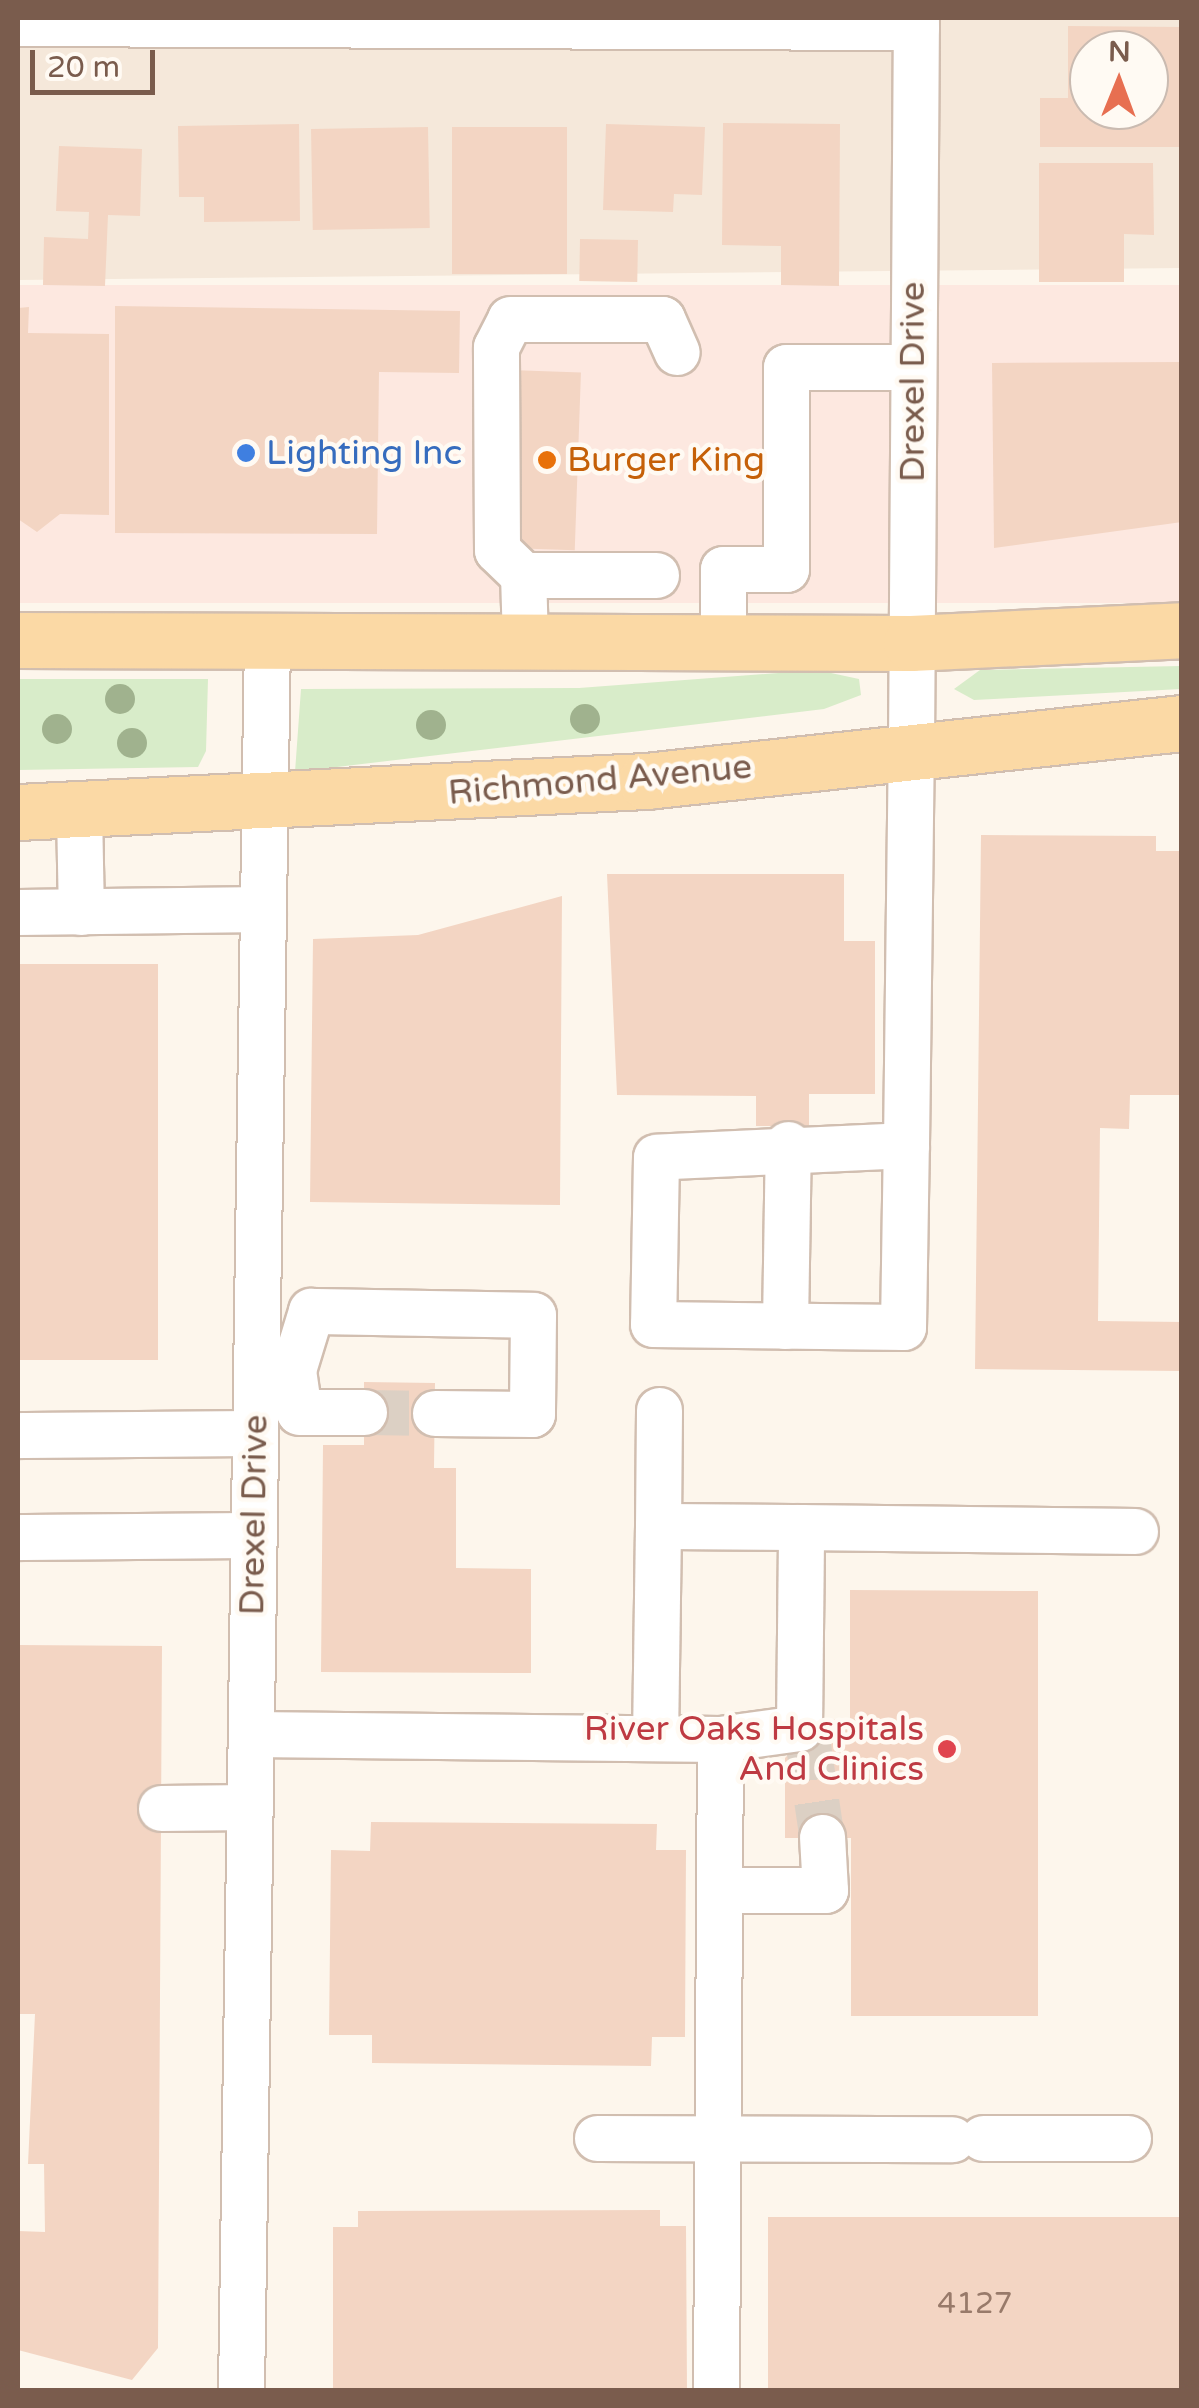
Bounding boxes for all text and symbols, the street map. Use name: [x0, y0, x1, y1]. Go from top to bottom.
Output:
scale bar: [35, 30, 160, 92]
north arrow: [1069, 30, 1169, 130]
text: N: [1108, 35, 1131, 69]
text: 20 m: [47, 49, 120, 86]
street label: Drexel Drive: [892, 282, 934, 482]
place label: Lighting Inc: [266, 432, 462, 474]
place label: Burger King: [567, 439, 765, 481]
marker: Lighting Inc: [235, 442, 257, 464]
marker: Burger King: [536, 449, 558, 471]
street label: Richmond Avenue: [446, 746, 754, 814]
street label: Drexel Drive: [231, 1414, 277, 1616]
place label: River Oaks Hospitals And Clinics: [584, 1708, 924, 1790]
marker: River Oaks Hospitals And Clinics: [934, 1736, 960, 1762]
house number: 4127: [937, 2286, 1013, 2322]

